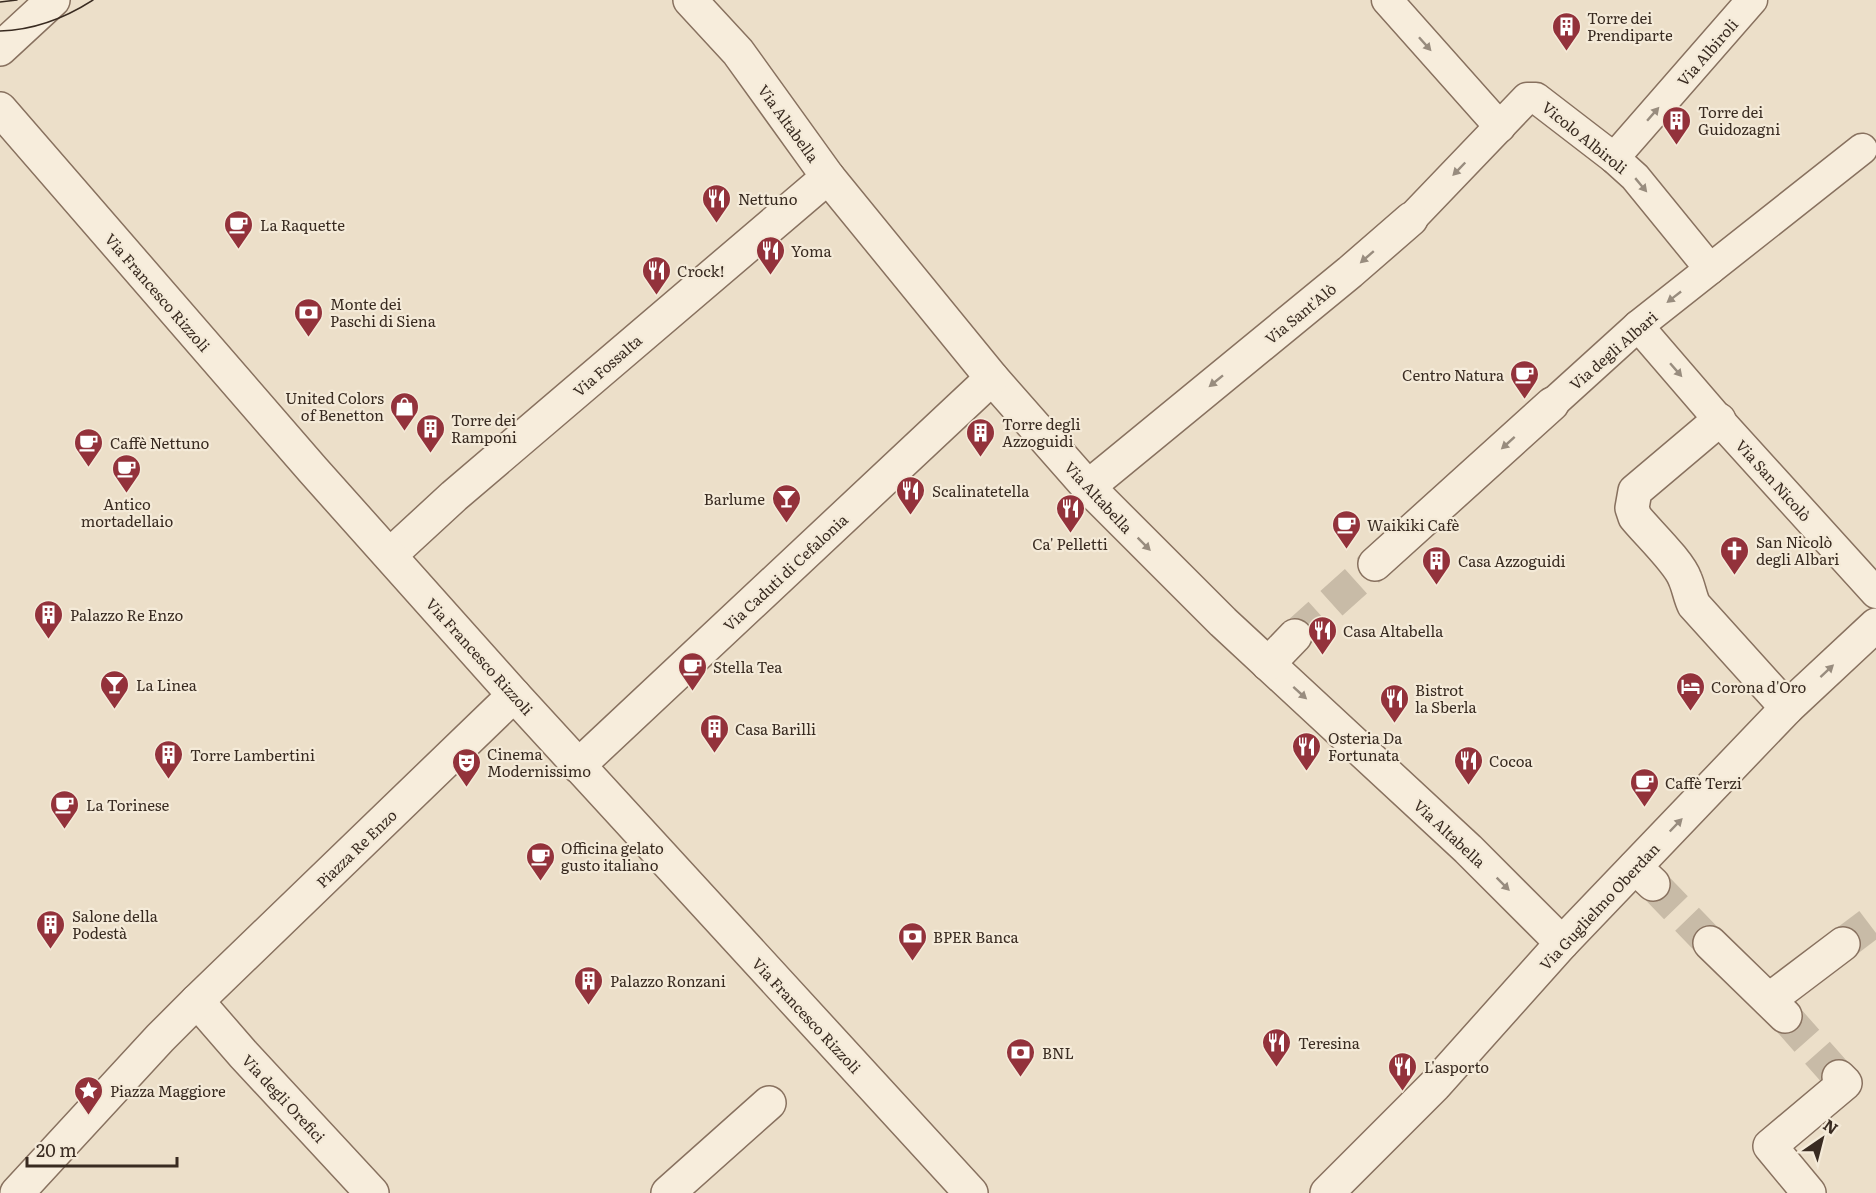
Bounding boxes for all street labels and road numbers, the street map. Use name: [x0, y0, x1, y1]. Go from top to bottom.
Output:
street label: Via Albiroli: [1671, 13, 1743, 91]
street label: Via Altabella: [753, 79, 826, 167]
street label: Vicolo Albiroli: [1537, 95, 1633, 179]
street label: Via Francesco Rizzoli: [100, 228, 216, 356]
street label: Via Sant'Alò: [1259, 277, 1341, 349]
street label: Via degli Albari: [1564, 305, 1662, 395]
street label: Via Fossalta: [568, 328, 647, 401]
street label: Via San Nicolò: [1731, 434, 1817, 526]
street label: Via Altabella: [1059, 456, 1139, 539]
street label: Via Caduti di Cefalonia: [718, 507, 853, 636]
street label: Via Francesco Rizzoli: [421, 592, 539, 720]
street label: Via Altabella: [1409, 793, 1492, 873]
street label: Piazza Re Enzo: [310, 803, 402, 893]
street label: Via Guglielmo Oberdan: [1534, 837, 1664, 975]
street label: Via Francesco Rizzoli: [747, 952, 867, 1078]
street label: Via degli Orefici: [237, 1049, 331, 1147]

